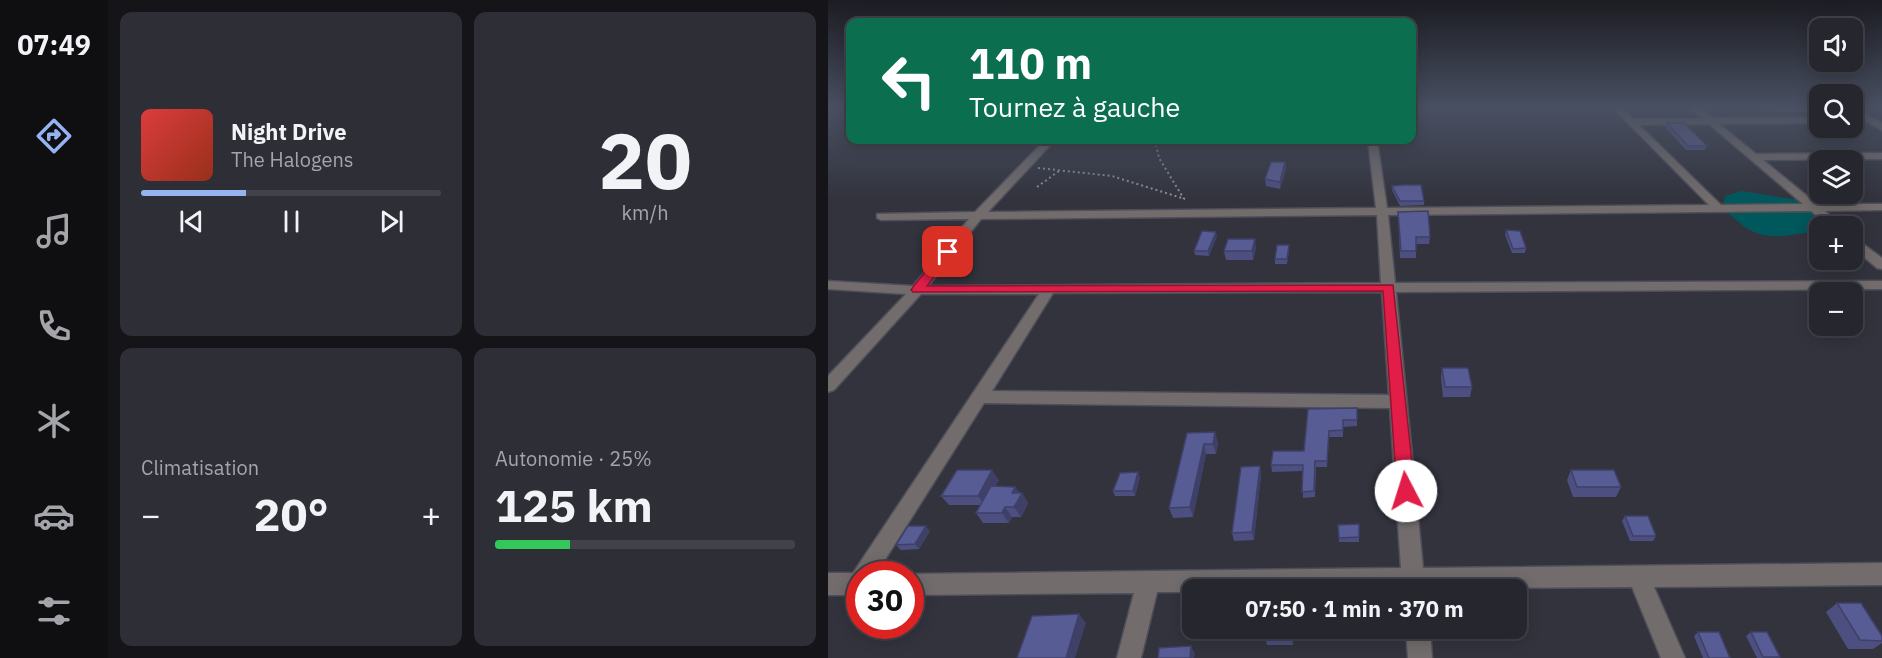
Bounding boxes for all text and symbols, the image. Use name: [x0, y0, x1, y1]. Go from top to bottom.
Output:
map controls: [1809, 18, 1863, 336]
button: sound: [1809, 18, 1863, 72]
text: 07:49: [17, 27, 91, 62]
text: 110 m: [969, 36, 1092, 91]
icon: left: [870, 42, 948, 120]
button: search: [1809, 84, 1863, 138]
text: Tournez à gauche: [969, 89, 1180, 124]
text: 20: [598, 109, 692, 210]
icon: directions: [33, 115, 75, 157]
text: Night Drive: [231, 117, 347, 146]
text: The Halogens: [231, 146, 353, 173]
button: layers: [1809, 150, 1863, 204]
text: km/h: [621, 199, 669, 226]
icon: previous: [175, 205, 208, 238]
icon: pause: [275, 205, 308, 238]
icon: next: [375, 205, 408, 238]
icon: music: [33, 210, 75, 252]
button: +: [1809, 216, 1863, 270]
pin: [922, 226, 973, 277]
icon: arrive: [931, 235, 964, 268]
button: −: [1809, 282, 1863, 336]
icon: phone: [33, 305, 75, 347]
icon: climate: [33, 400, 75, 442]
text: Autonomie · 25%: [495, 445, 652, 472]
text: Climatisation: [141, 454, 259, 481]
position arrow: [1374, 459, 1438, 523]
text: 125 km: [495, 476, 653, 534]
text: 20°: [253, 485, 329, 543]
text: −: [141, 493, 161, 536]
text: +: [421, 493, 441, 536]
icon: car: [33, 495, 75, 537]
speed limit sign: 30: [846, 561, 924, 639]
icon: filters: [33, 590, 75, 632]
text: 07:50 · 1 min · 370 m: [1245, 594, 1464, 623]

